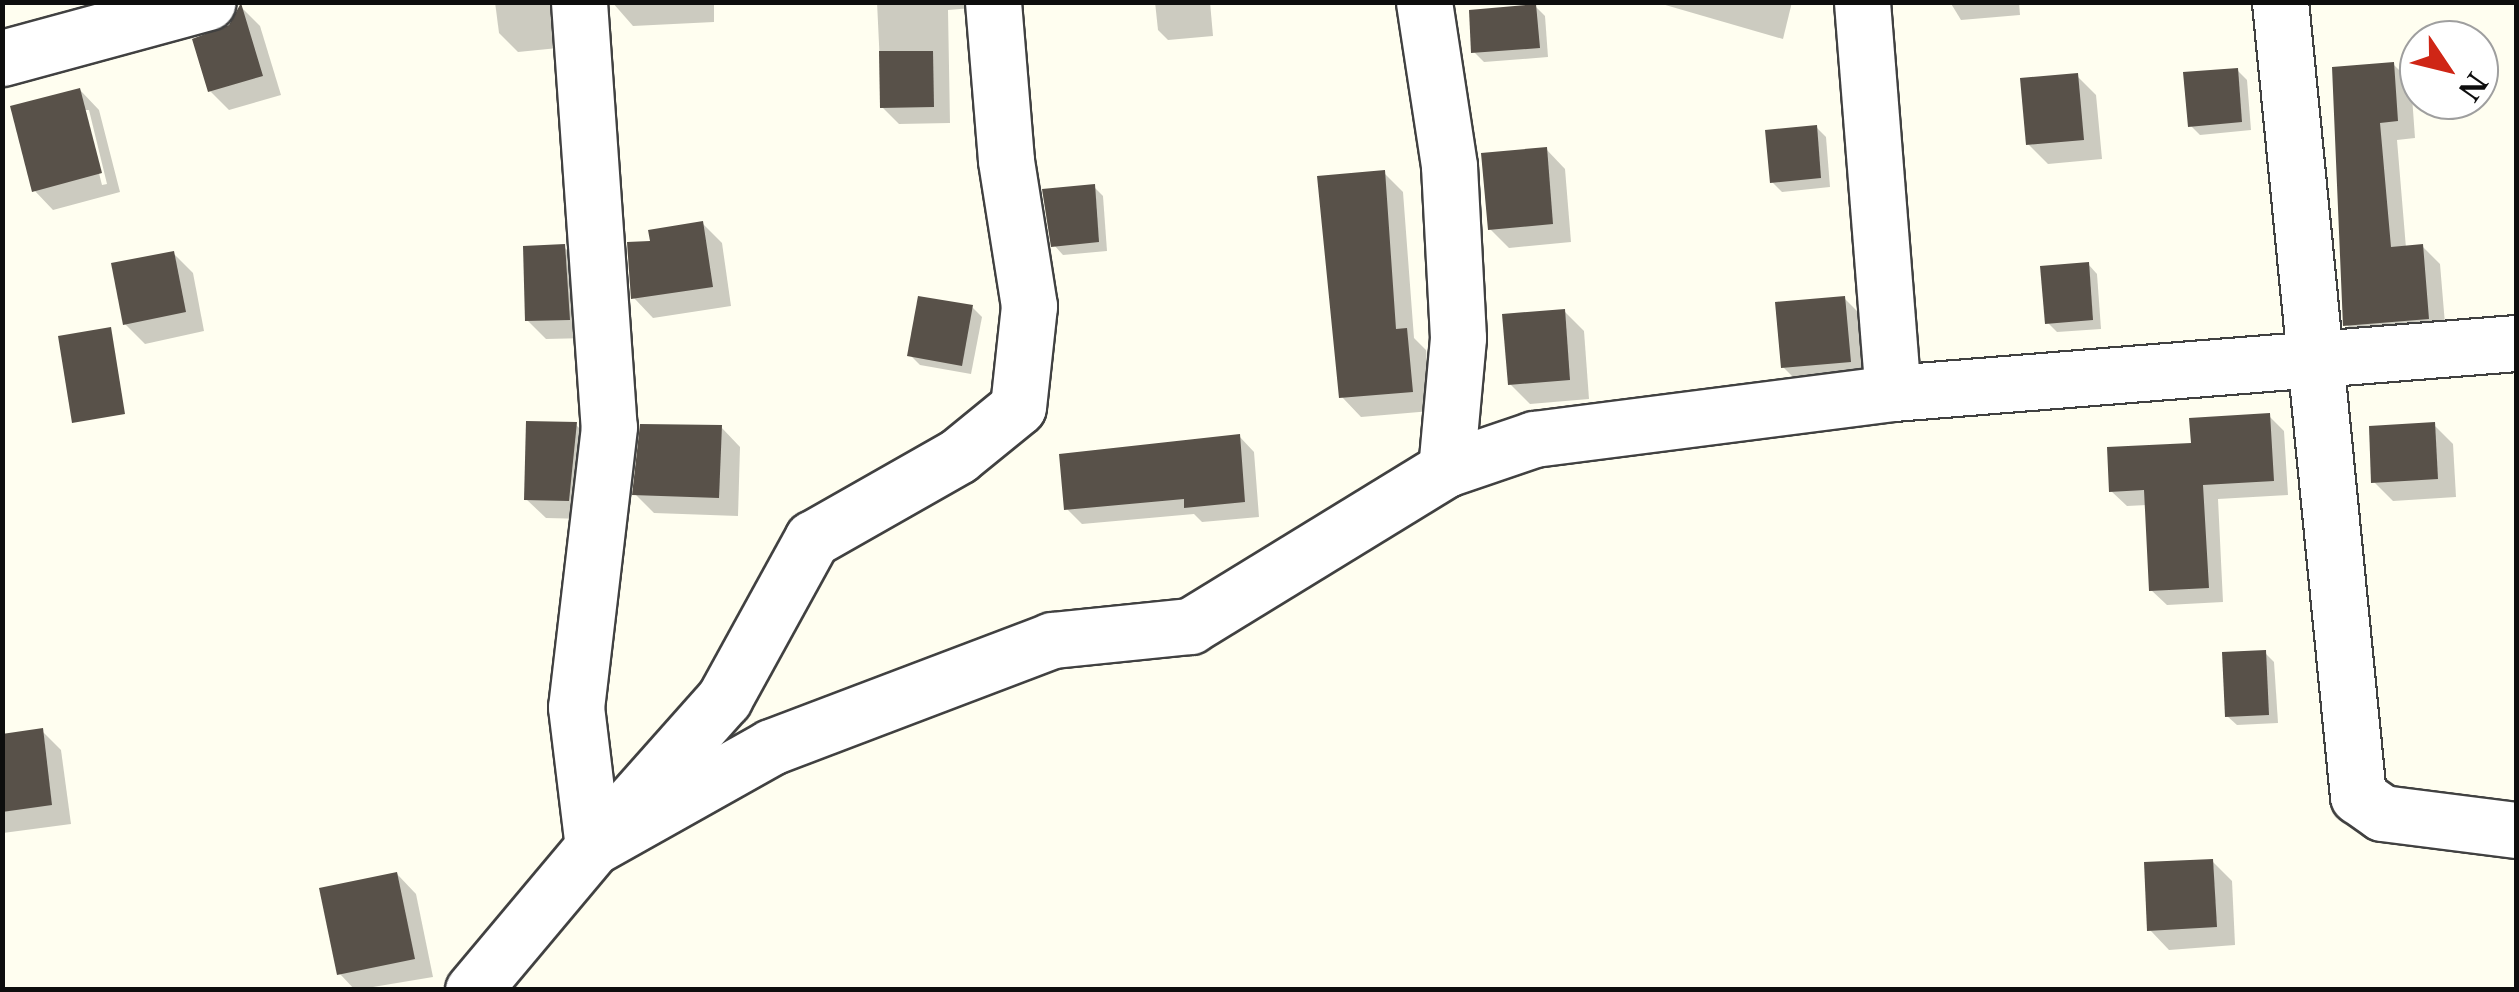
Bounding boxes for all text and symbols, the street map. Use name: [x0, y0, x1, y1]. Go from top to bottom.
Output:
north arrow: [2399, 20, 2499, 120]
text: N: [2450, 66, 2494, 107]

